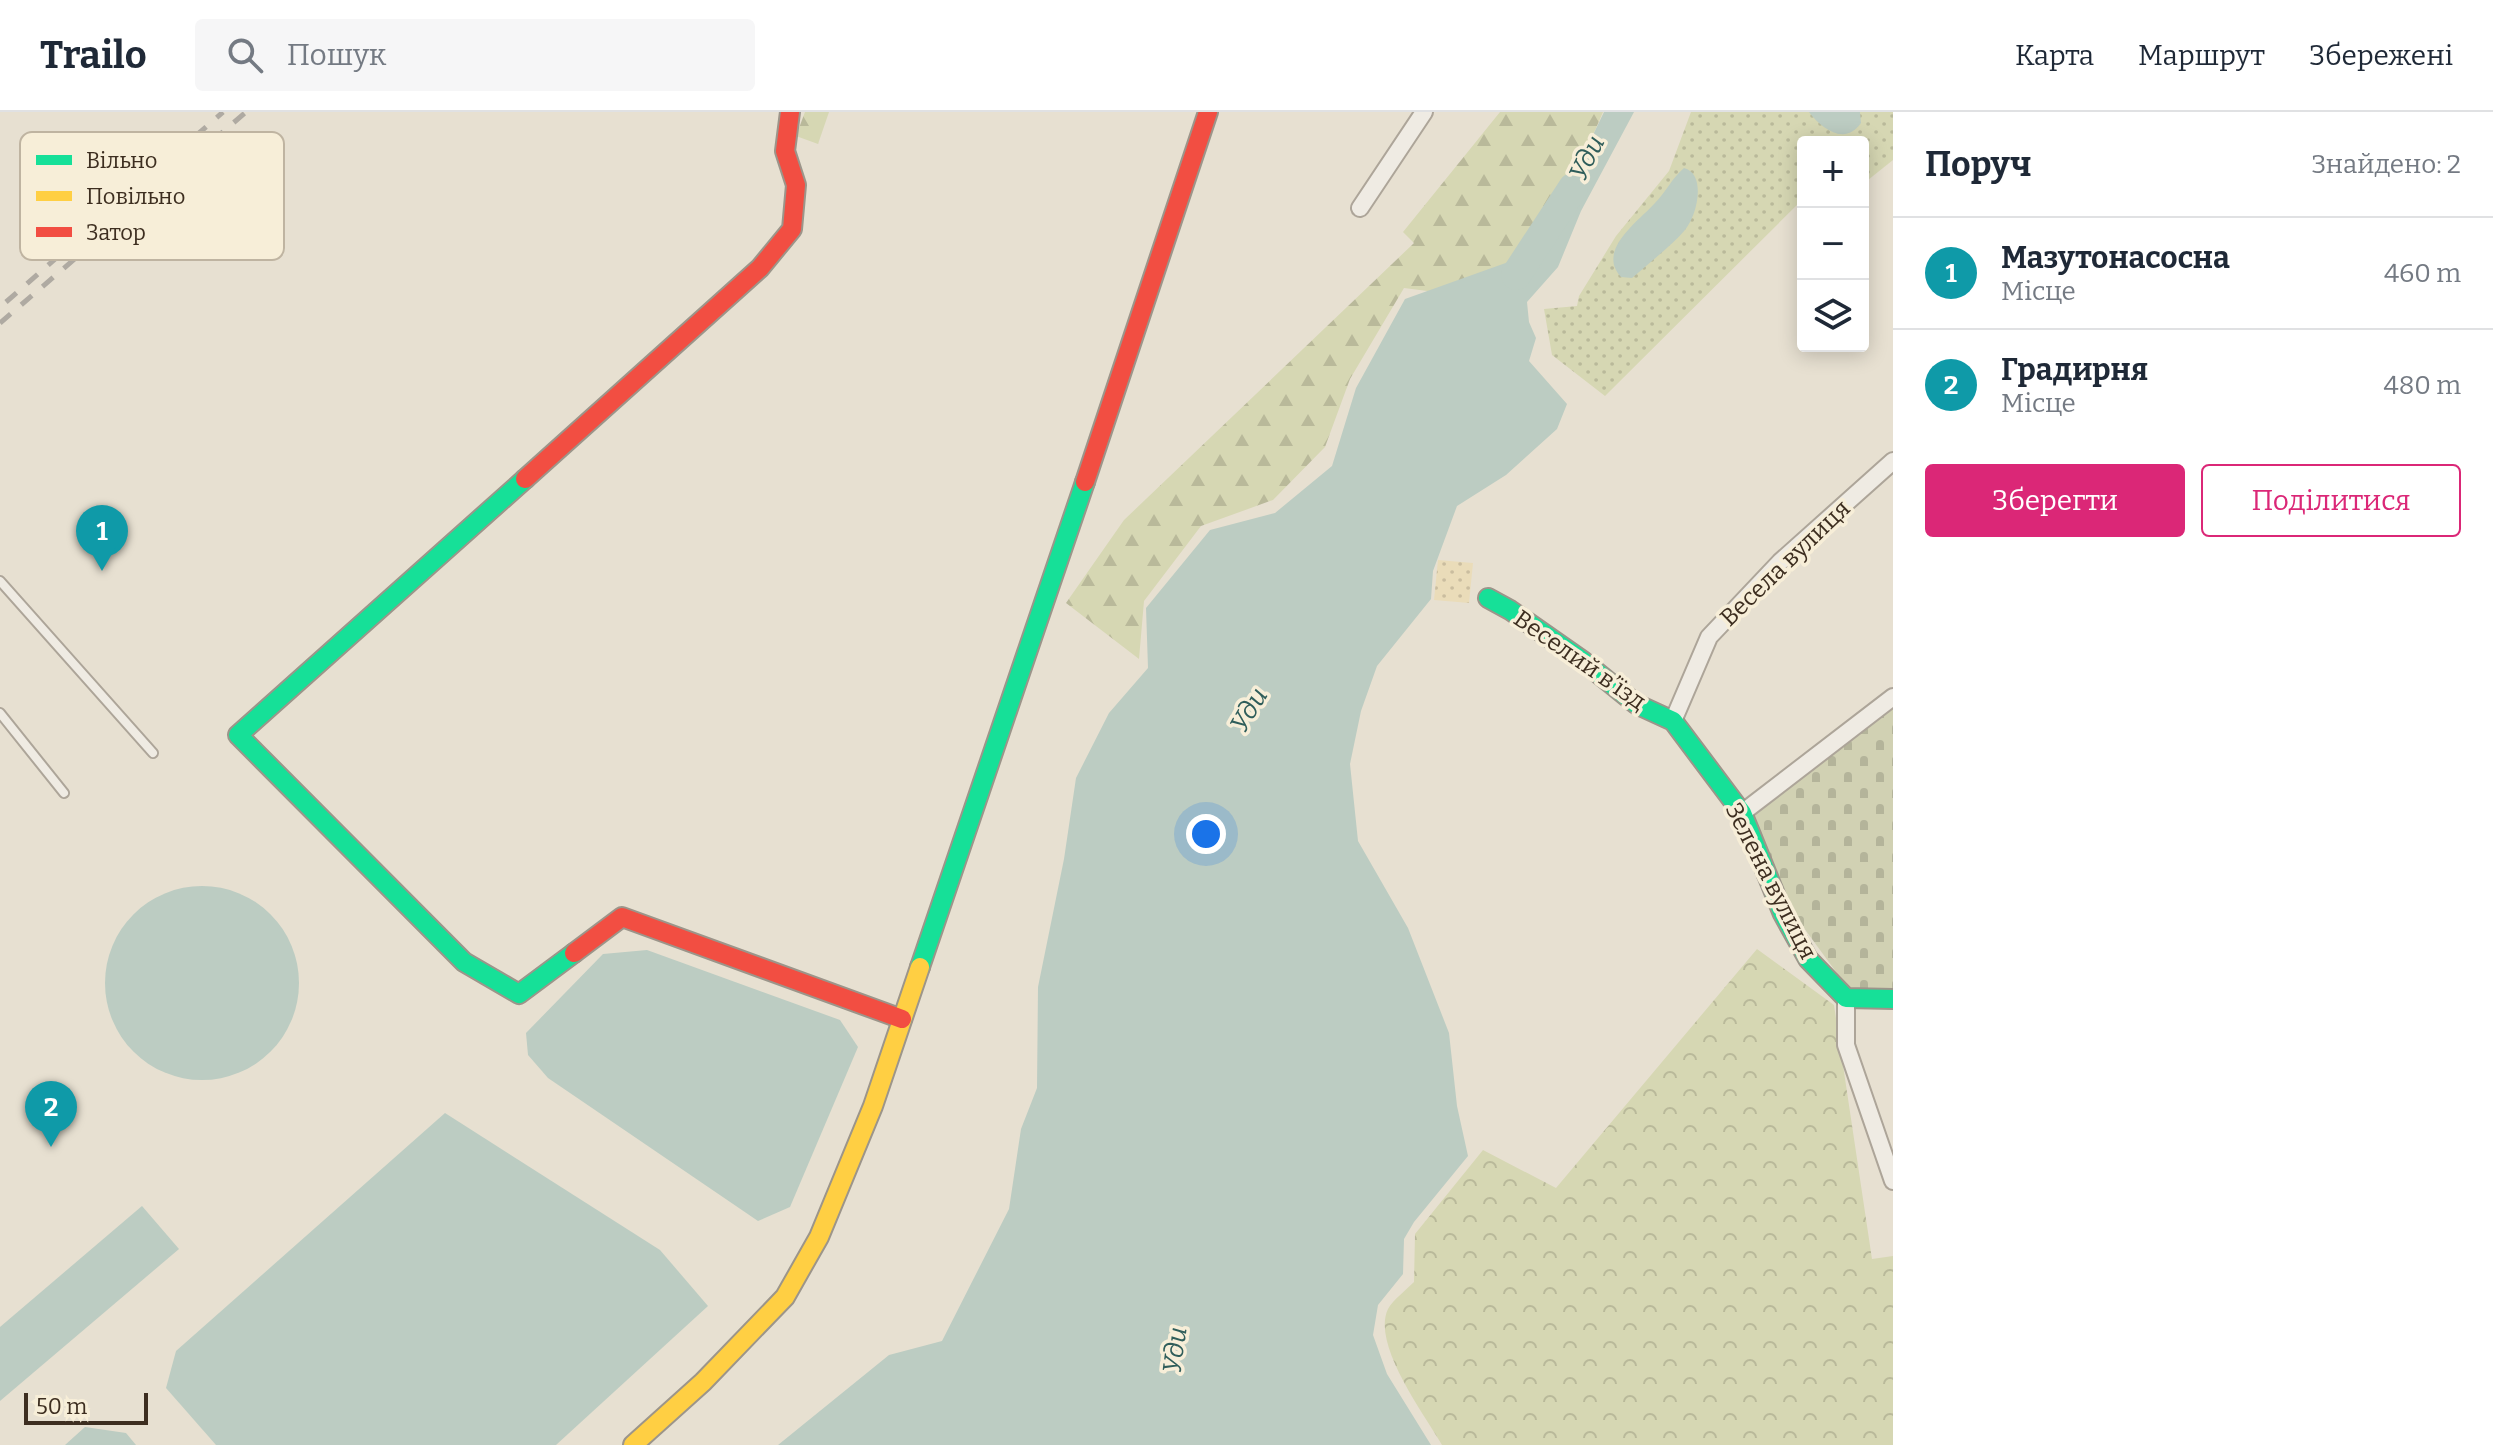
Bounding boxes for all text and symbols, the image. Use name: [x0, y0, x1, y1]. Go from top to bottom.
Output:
search box: [195, 19, 755, 91]
text: Trailo: [40, 32, 147, 78]
icon: search: [223, 33, 267, 77]
text: Пошук: [287, 37, 386, 73]
text: Карта: [2015, 39, 2094, 72]
text: Маршрут: [2138, 39, 2265, 72]
text: Збережені: [2309, 39, 2453, 72]
water label: Уди: [1563, 130, 1611, 186]
legend: [20, 132, 284, 260]
map controls: [1797, 136, 1869, 352]
button: +: [1797, 136, 1869, 208]
text: Поруч: [1925, 144, 2032, 185]
text: Вільно: [86, 147, 157, 174]
text: Знайдено: 2: [2311, 149, 2461, 180]
text: Повільно: [86, 183, 185, 210]
button: −: [1797, 208, 1869, 280]
text: Затор: [86, 219, 146, 246]
text: Мазутонасосна: [2001, 240, 2230, 276]
text: 1: [1945, 258, 1957, 289]
text: 460 m: [2384, 258, 2461, 289]
text: Місце: [2001, 276, 2076, 307]
button: layers: [1797, 280, 1869, 352]
text: Градирня: [2001, 352, 2148, 388]
text: 2: [1944, 370, 1958, 401]
text: 480 m: [2384, 370, 2461, 401]
text: Місце: [2001, 388, 2076, 419]
button: Зберегти: [1925, 464, 2185, 537]
button: Поділитися: [2201, 464, 2461, 537]
street label: Весела вулиця: [1714, 494, 1856, 632]
pin: 1: [76, 505, 128, 571]
street label: Веселий в’їзд: [1509, 604, 1651, 716]
water label: Уди: [1224, 682, 1274, 738]
street label: Зелена вулиця: [1720, 798, 1822, 964]
your location: [1186, 814, 1226, 854]
pin: 2: [25, 1081, 77, 1147]
water label: Уди: [1156, 1325, 1194, 1375]
scale bar: [24, 1389, 148, 1425]
text: 50 m: [36, 1393, 87, 1420]

